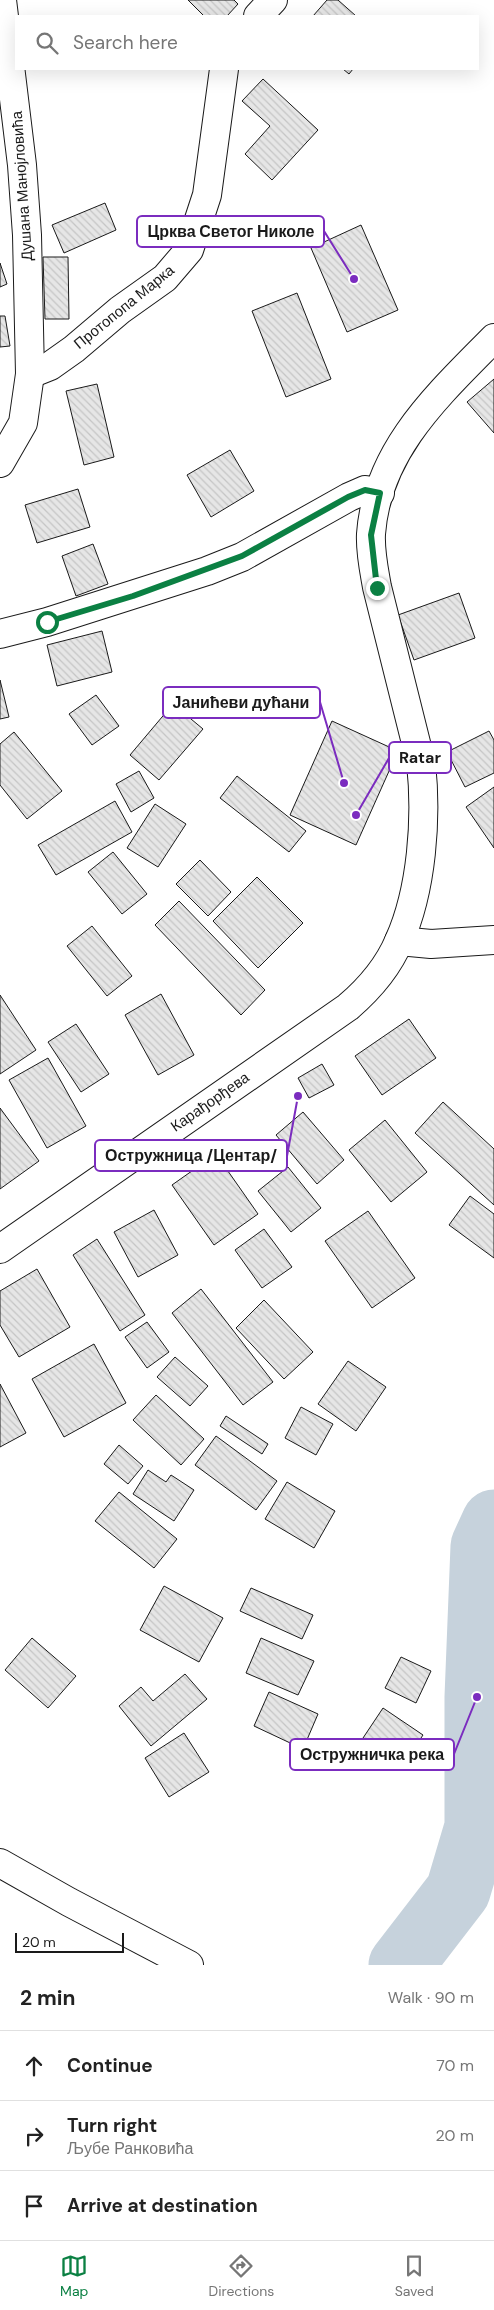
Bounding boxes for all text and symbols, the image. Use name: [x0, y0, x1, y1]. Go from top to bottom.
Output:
search box: [15, 15, 479, 70]
icon: search: [33, 29, 61, 57]
text: Search here: [73, 30, 178, 55]
street label: Душана Манојловића: [7, 110, 37, 262]
callout: Црква Светог Николе: [137, 216, 324, 247]
text: Црква Светог Николе: [148, 221, 315, 242]
street label: Протопопа Марка: [70, 260, 179, 354]
route end: [366, 577, 389, 600]
route start: [36, 611, 59, 634]
callout: Јанићеви дућани: [163, 687, 320, 718]
text: Јанићеви дућани: [173, 692, 309, 713]
callout: Ratar: [389, 742, 451, 773]
text: Ratar: [399, 747, 441, 768]
street label: Карађорђева: [167, 1067, 254, 1136]
callout: Остружница /Центар/: [95, 1140, 287, 1171]
text: Остружница /Центар/: [105, 1145, 277, 1166]
callout: Остружничка река: [290, 1739, 454, 1770]
text: Остружничка река: [300, 1744, 444, 1765]
scale bar: [15, 1930, 124, 1953]
text: 20 m: [22, 1933, 56, 1951]
text: 2 min: [20, 1984, 76, 2012]
text: Walk · 90 m: [388, 1987, 474, 2008]
icon: ahead: [20, 2052, 48, 2080]
text: Continue: [67, 2053, 153, 2078]
text: 70 m: [436, 2055, 474, 2076]
text: Turn right: [67, 2113, 157, 2138]
icon: right: [20, 2122, 48, 2150]
text: 20 m: [435, 2125, 474, 2146]
text: Љубе Ранковића: [67, 2138, 193, 2159]
icon: arrive: [20, 2192, 48, 2220]
text: Arrive at destination: [67, 2193, 258, 2218]
tab: Map: [60, 2252, 88, 2300]
tab: Directions: [209, 2252, 274, 2300]
tab: Saved: [395, 2252, 434, 2300]

